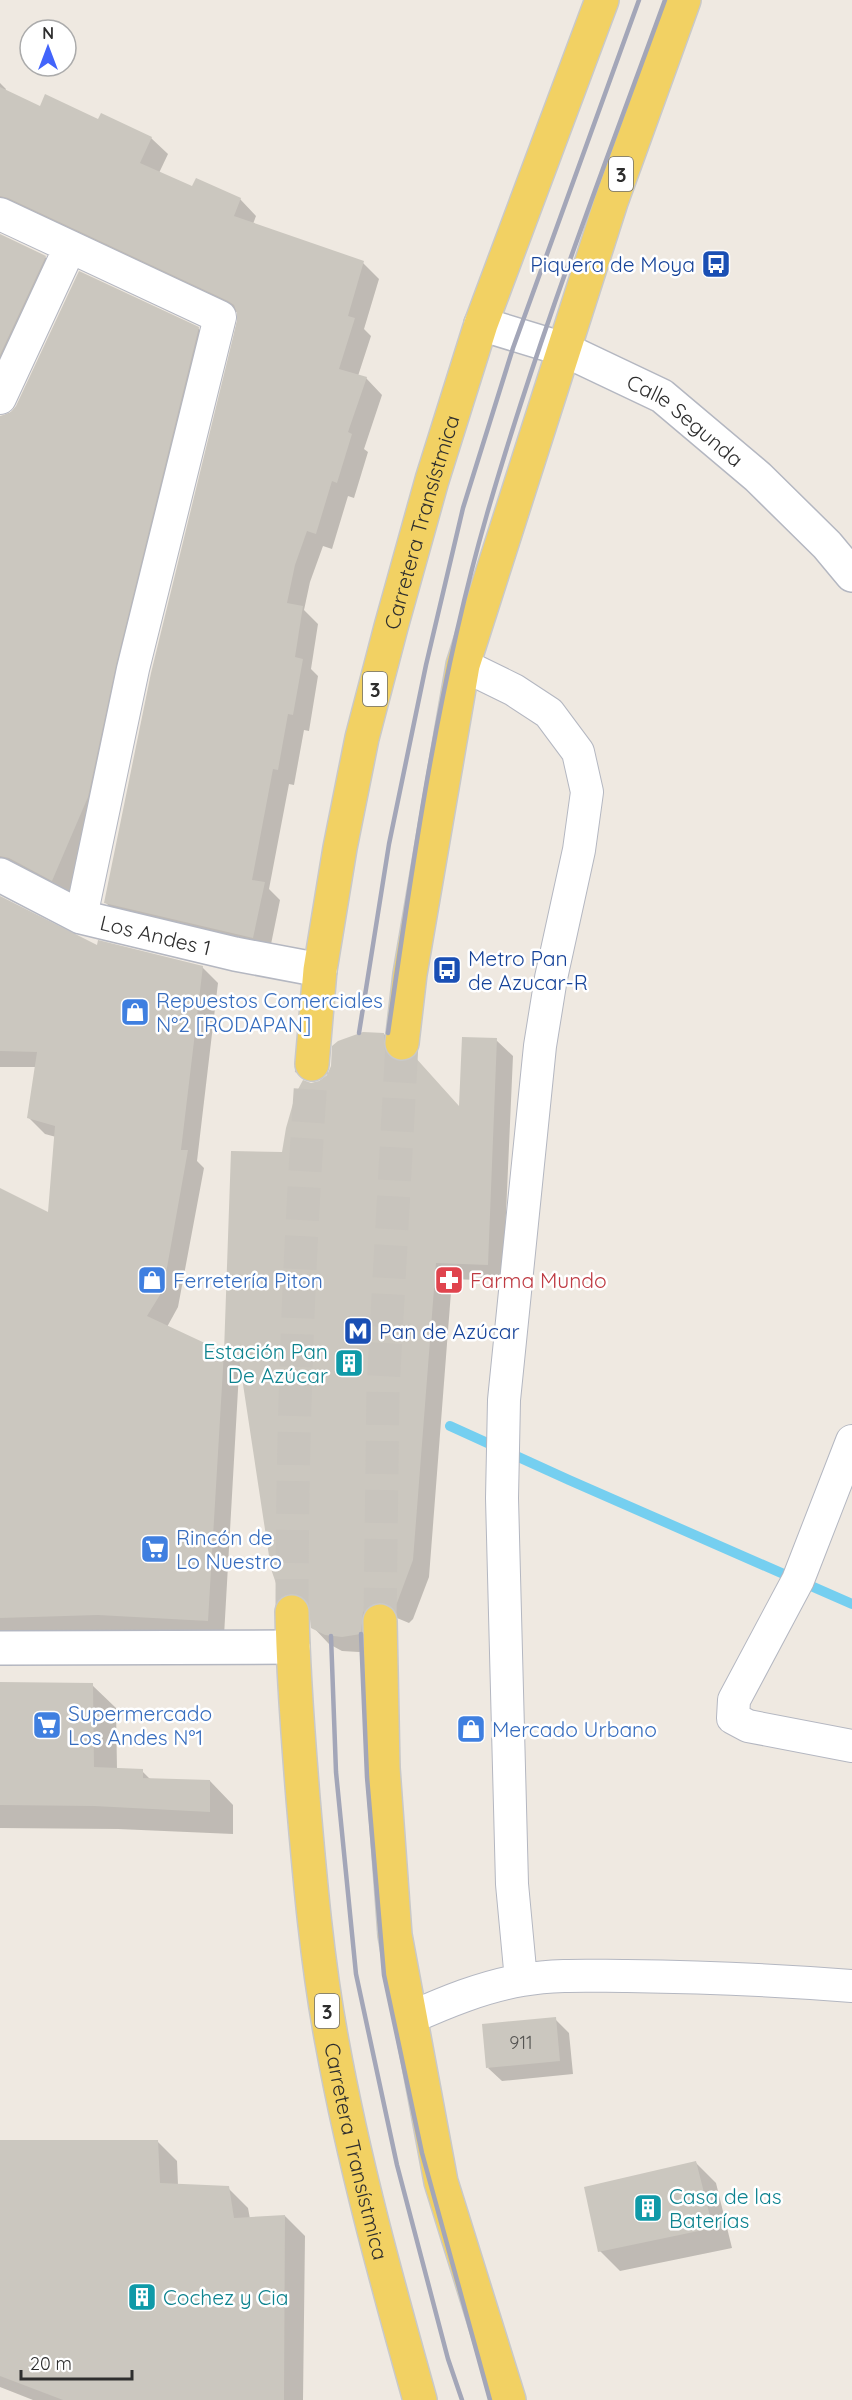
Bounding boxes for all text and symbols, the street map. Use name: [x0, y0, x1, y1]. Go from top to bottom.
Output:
north arrow: [18, 18, 78, 78]
text: N: [42, 23, 54, 43]
road number: 3: [609, 157, 633, 191]
bus stop icon: Piquera de Moya: [700, 248, 732, 280]
place label: Piquera de Moya: [530, 251, 695, 277]
street label: Calle Segunda: [623, 368, 749, 472]
street label: Carretera Transístmica: [378, 412, 465, 632]
road number: 3: [363, 672, 387, 706]
street label: Los Andes 1: [98, 909, 214, 961]
place label: Metro Pan de Azucar-R: [468, 945, 588, 995]
bus stop icon: Metro Pan de Azucar-R: [431, 954, 463, 986]
place label: Repuestos Comerciales N°2 [RODAPAN]: [156, 987, 383, 1037]
shop icon: Repuestos Comerciales N°2 [RODAPAN]: [119, 996, 151, 1028]
shop icon: Ferretería Piton: [136, 1264, 168, 1296]
pharmacy icon: Farma Mundo: [433, 1264, 465, 1296]
place label: Ferretería Piton: [173, 1267, 323, 1293]
place label: Farma Mundo: [470, 1267, 607, 1293]
metro station icon: Pan de Azúcar: [342, 1315, 374, 1347]
place label: Pan de Azúcar: [379, 1318, 520, 1344]
place label: Estación Pan De Azúcar: [203, 1338, 328, 1388]
building icon: Estación Pan De Azúcar: [333, 1347, 365, 1379]
place label: Rincón de Lo Nuestro: [176, 1524, 282, 1574]
supermarket icon: Rincón de Lo Nuestro: [139, 1533, 171, 1565]
place label: Supermercado Los Andes N°1: [68, 1700, 212, 1750]
supermarket icon: Supermercado Los Andes N°1: [31, 1709, 63, 1741]
shop icon: Mercado Urbano: [455, 1713, 487, 1745]
place label: Mercado Urbano: [492, 1716, 657, 1742]
road number: 3: [315, 1994, 339, 2028]
house number: 911: [509, 2031, 533, 2054]
street label: Carretera Transístmica: [319, 2040, 394, 2263]
place label: Casa de las Baterías: [669, 2183, 782, 2233]
building icon: Casa de las Baterías: [632, 2192, 664, 2224]
building icon: Cochez y Cia: [126, 2281, 158, 2313]
place label: Cochez y Cia: [163, 2284, 288, 2310]
scale bar: [21, 2343, 132, 2381]
text: 20 m: [30, 2352, 72, 2375]

